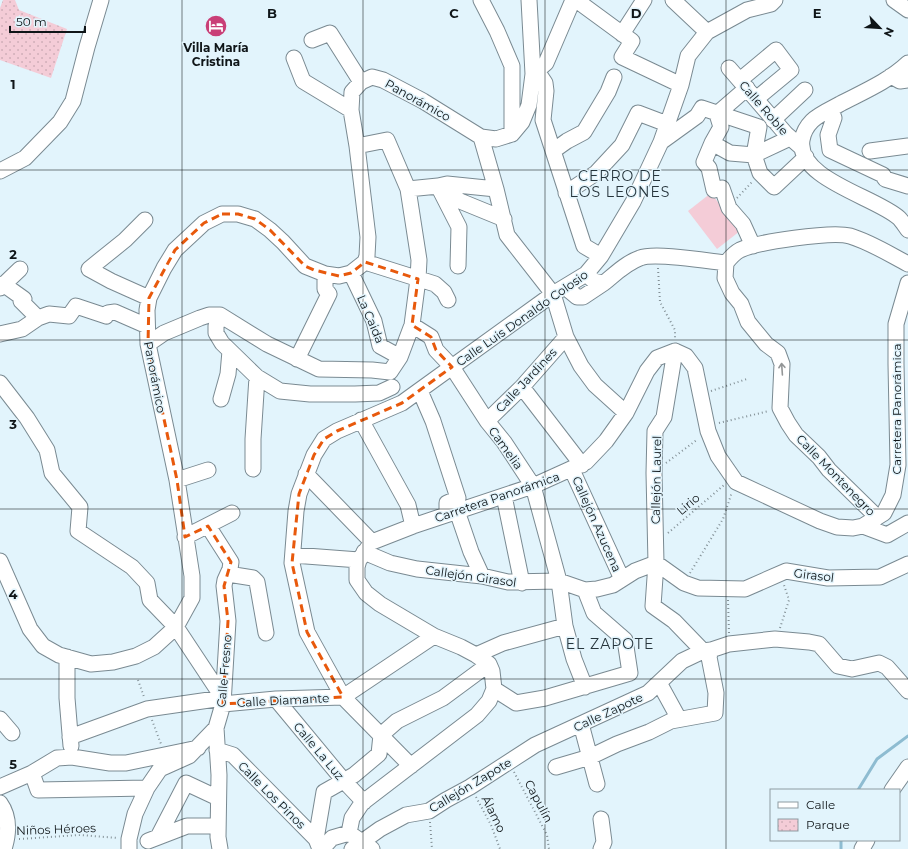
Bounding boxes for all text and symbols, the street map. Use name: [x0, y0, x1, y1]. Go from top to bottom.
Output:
text: B: [267, 5, 277, 21]
text: C: [449, 5, 459, 21]
text: D: [631, 5, 642, 21]
text: E: [813, 5, 822, 21]
scale bar: [10, 8, 85, 34]
north arrow: [860, 8, 900, 48]
hotel icon: Villa María Cristina: [203, 13, 229, 39]
text: 50 m: [16, 14, 47, 29]
text: N: [881, 25, 897, 39]
place label: Villa María Cristina: [182, 40, 249, 69]
text: 1: [10, 76, 16, 92]
street label: Panorámico: [383, 76, 453, 124]
street label: Calle Roble: [736, 78, 792, 138]
district label: CERRO DE LOS LEONES: [570, 167, 670, 201]
text: 2: [9, 246, 17, 262]
street label: Calle Luis Donaldo Colosio: [453, 267, 591, 369]
street label: La Caida: [354, 292, 388, 346]
street label: Panorámico: [141, 340, 169, 414]
street label: Carretera Panorámica: [889, 344, 904, 474]
street label: Calle Jardines: [492, 345, 560, 415]
one-way arrow: [778, 363, 785, 376]
text: 3: [8, 416, 17, 432]
street label: Camelia: [486, 424, 526, 472]
street label: Calle Montenegro: [793, 431, 879, 519]
street label: Callejón Laurel: [648, 436, 664, 524]
street label: Carretera Panorámica: [433, 469, 561, 525]
street label: Callejón Azucena: [569, 474, 625, 574]
street label: Lirio: [673, 490, 703, 518]
street label: Callejón Girasol: [425, 562, 517, 590]
street label: Girasol: [793, 565, 835, 585]
text: 4: [9, 586, 18, 602]
street label: Calle Fresno: [213, 634, 235, 708]
district label: EL ZAPOTE: [566, 635, 654, 653]
street label: Calle Zapote: [571, 689, 645, 735]
street label: Calle Diamante: [236, 690, 330, 710]
street label: Calle La Luz: [290, 719, 348, 783]
street label: Callejón Zapote: [426, 754, 514, 816]
text: 5: [9, 756, 17, 772]
street label: Calle Los Pinos: [235, 758, 309, 832]
street label: Capulín: [522, 777, 556, 825]
legend: [770, 789, 900, 841]
street label: Álamo: [479, 793, 509, 835]
text: Calle: [806, 797, 835, 812]
text: Parque: [806, 817, 850, 832]
street label: Niños Héroes: [16, 820, 96, 838]

